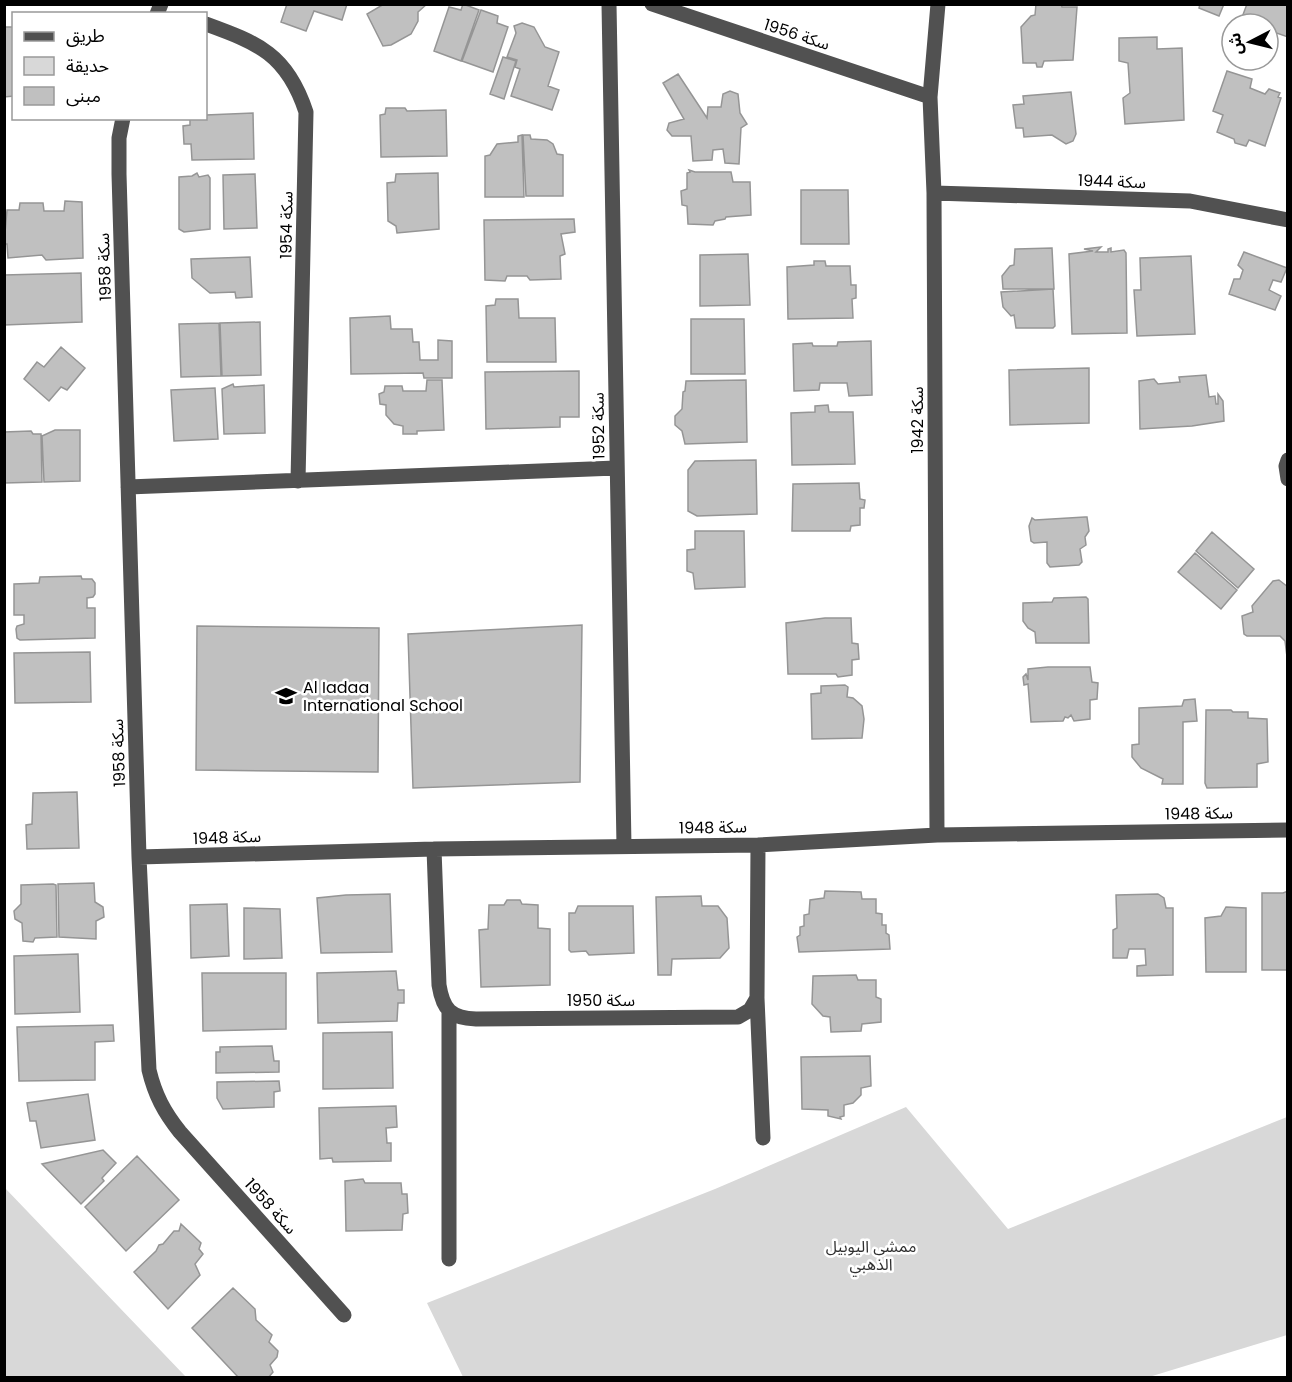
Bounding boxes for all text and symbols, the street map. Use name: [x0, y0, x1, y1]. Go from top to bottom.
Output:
legend: [12, 12, 207, 120]
north arrow: [1220, 12, 1280, 72]
street label: سكة 1956: [761, 13, 833, 56]
text: طريق: [66, 23, 105, 48]
text: ش: [1223, 31, 1248, 56]
text: حديقة: [66, 53, 109, 78]
text: مبنى: [66, 83, 101, 108]
street label: سكة 1944: [1078, 169, 1146, 194]
street label: سكة 1954: [274, 191, 299, 259]
street label: سكة 1958: [92, 233, 117, 301]
street label: سكة 1942: [906, 386, 929, 454]
street label: سكة 1952: [586, 392, 611, 460]
place label: Al Iadaa International School: [303, 676, 463, 717]
school or university icon: Al Iadaa International School: [274, 684, 298, 708]
street label: سكة 1958: [106, 719, 131, 787]
street label: سكة 1948: [1165, 801, 1233, 826]
street label: سكة 1948: [679, 815, 747, 840]
street label: سكة 1948: [193, 825, 261, 850]
street label: سكة 1950: [567, 989, 635, 1012]
street label: سكة 1958: [239, 1173, 302, 1239]
park label: ممشى اليوبيل الذهبي: [826, 1235, 916, 1277]

